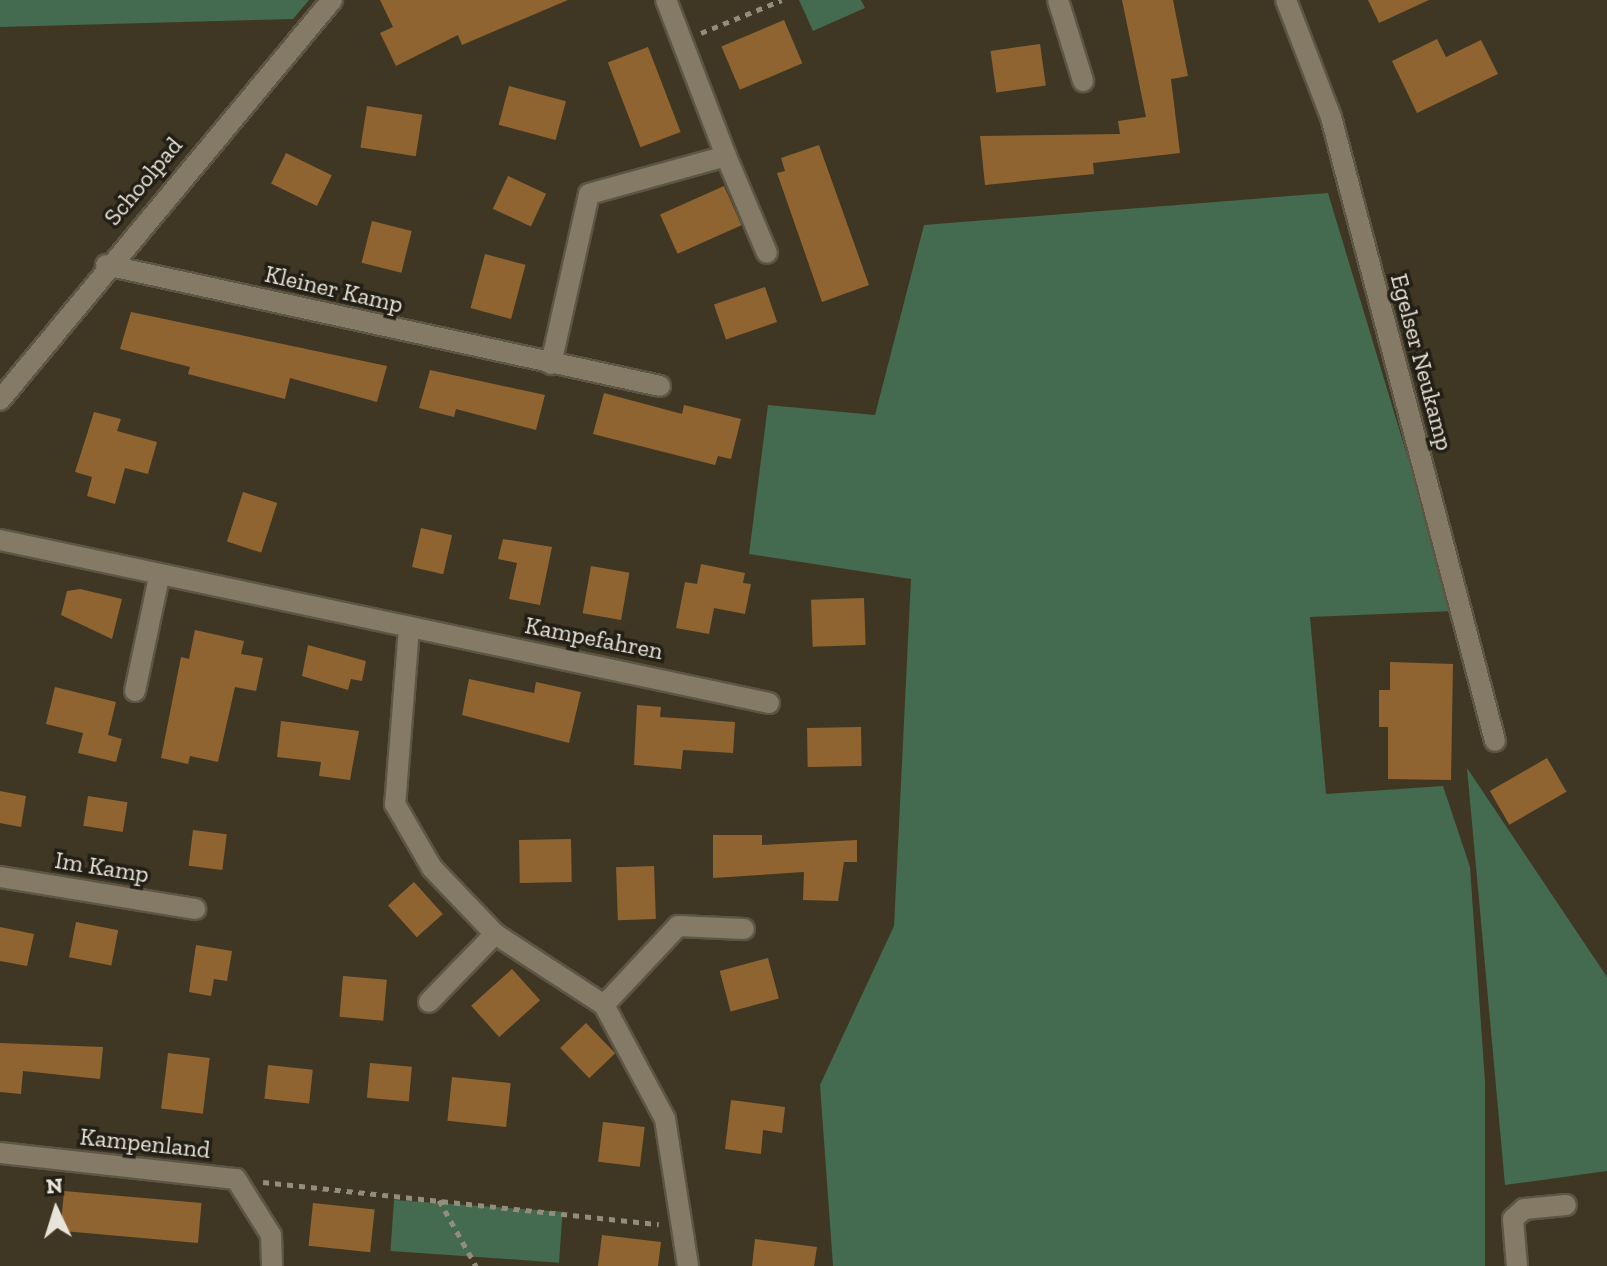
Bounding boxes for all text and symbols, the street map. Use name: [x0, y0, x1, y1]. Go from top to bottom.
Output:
street label: Schoolpad: [98, 131, 188, 231]
street label: Kleiner Kamp: [262, 259, 406, 319]
street label: Egelser Neukamp: [1385, 270, 1459, 454]
street label: Kampefahren: [523, 611, 665, 665]
street label: Im Kamp: [53, 845, 151, 889]
street label: Kampenland: [78, 1122, 212, 1164]
north arrow: [16, 1170, 96, 1250]
text: N: [45, 1172, 64, 1200]

